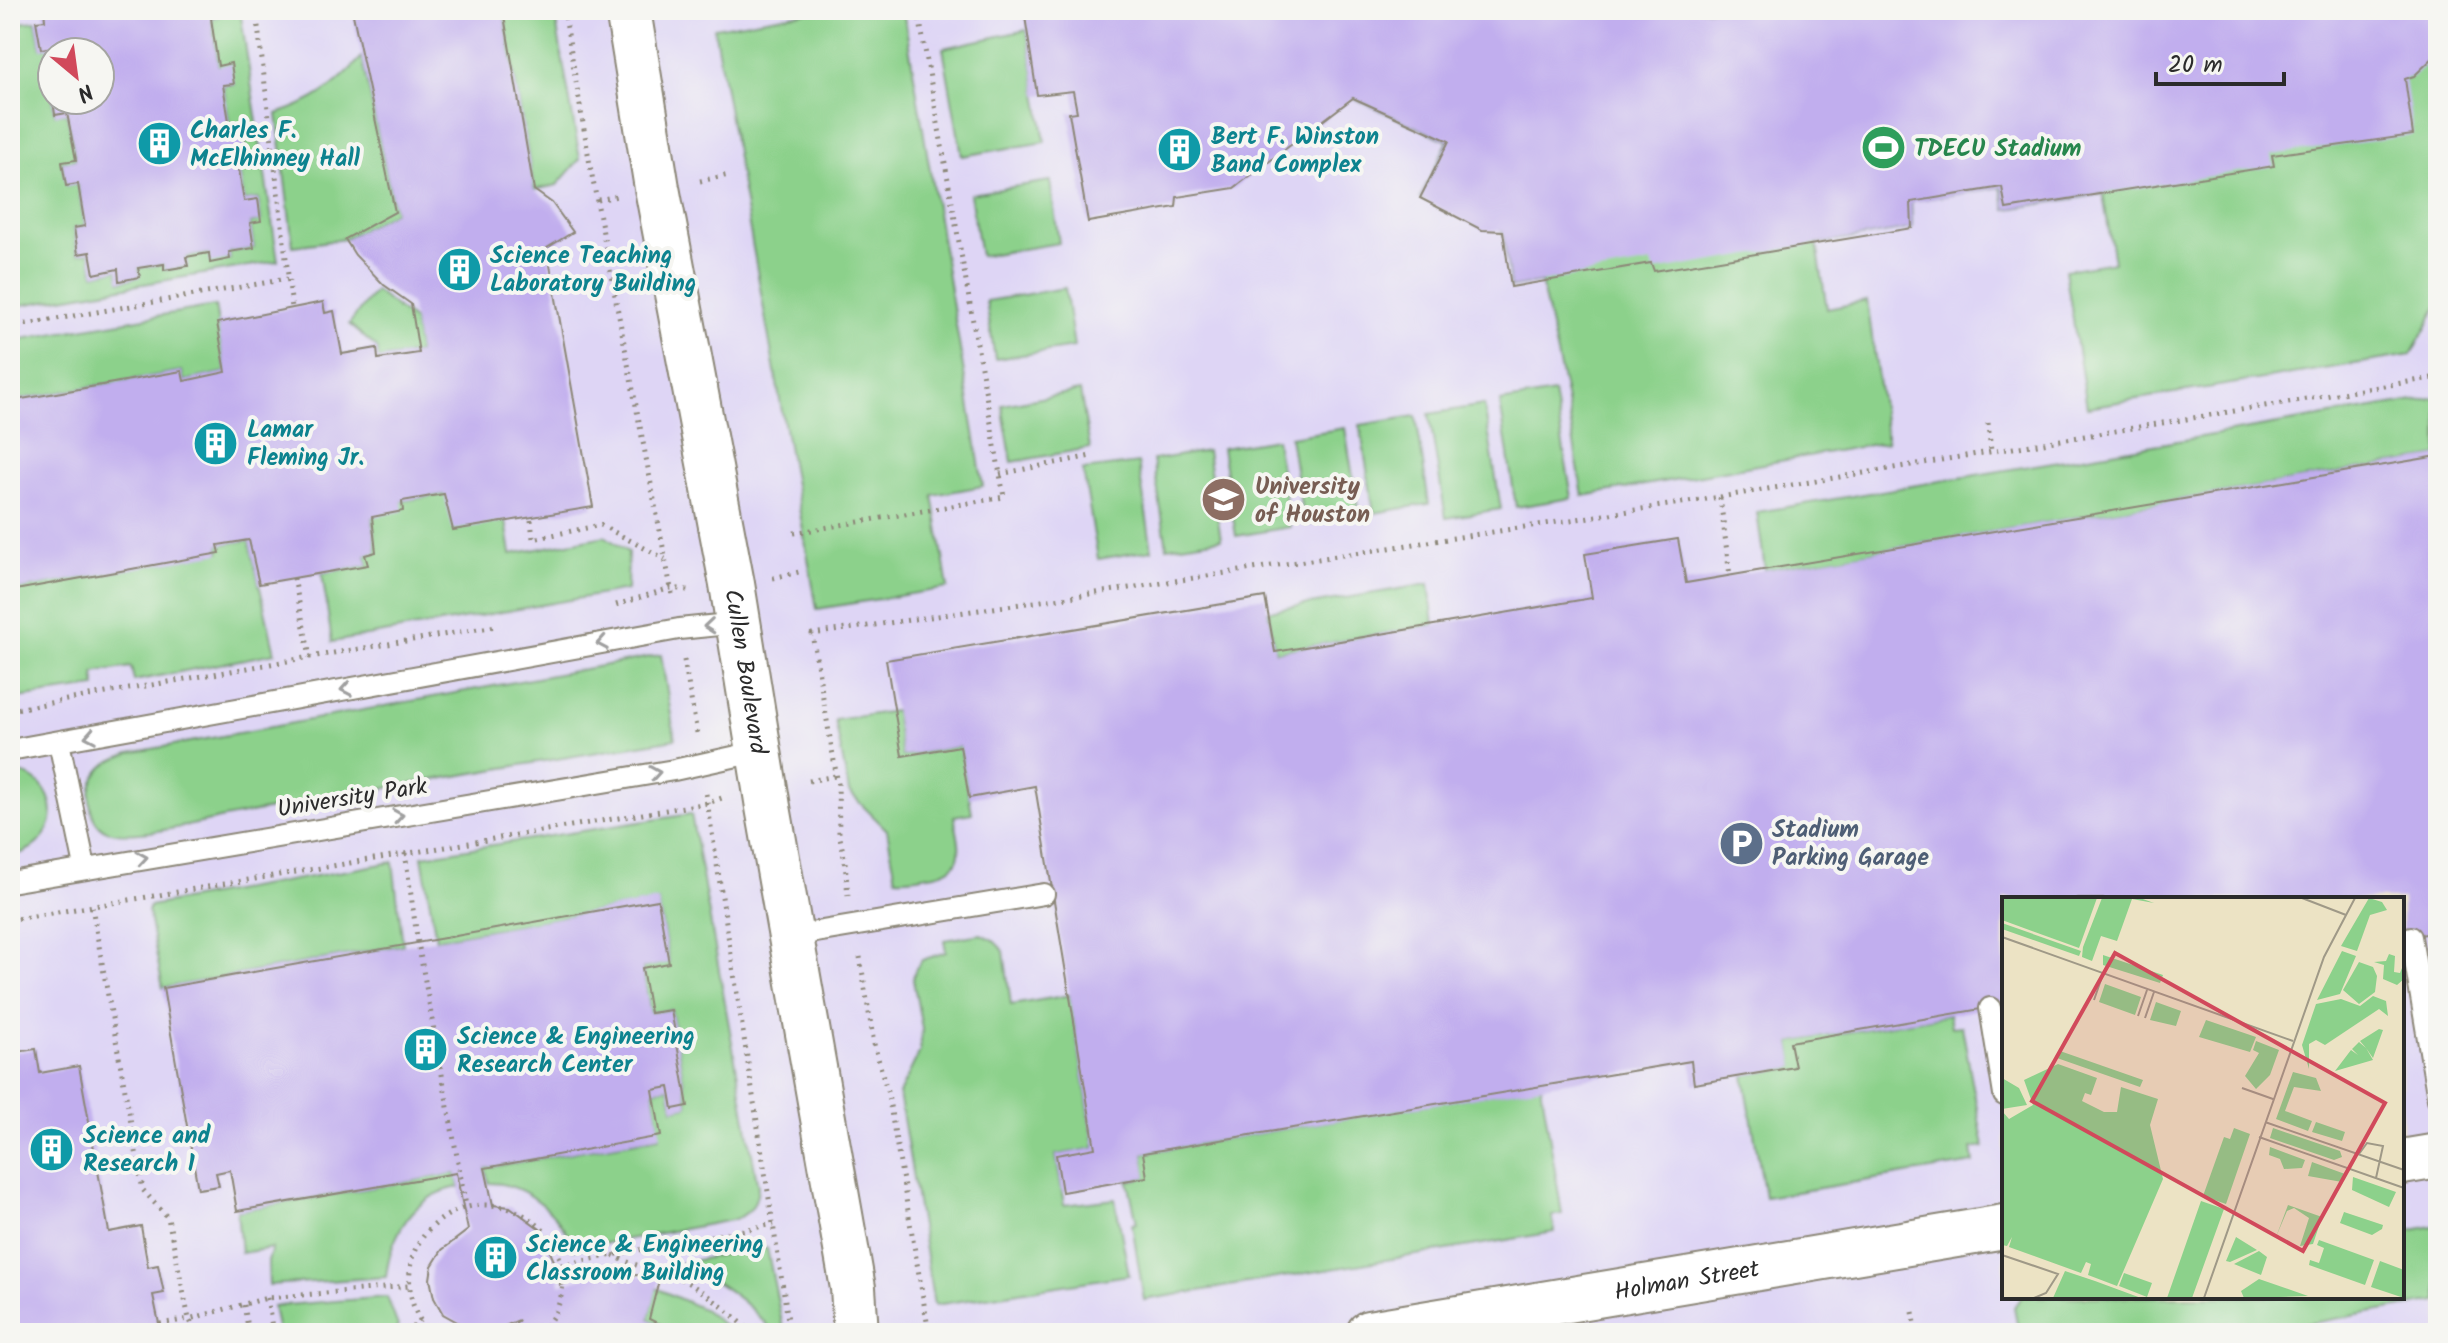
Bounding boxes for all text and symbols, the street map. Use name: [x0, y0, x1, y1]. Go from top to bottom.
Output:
north arrow: [36, 36, 116, 116]
scale bar: [2156, 36, 2284, 86]
text: 20 m: [2168, 46, 2223, 85]
text: N: [70, 73, 99, 110]
place label: Charles F. McElhinney Hall: [190, 112, 361, 179]
place label: Bert F. Winston Band Complex: [1211, 118, 1379, 185]
building icon: Charles F. McElhinney Hall: [135, 120, 183, 168]
sports icon: TDECU Stadium: [1859, 124, 1907, 172]
building icon: Bert F. Winston Band Complex: [1156, 126, 1204, 174]
place label: TDECU Stadium: [1914, 130, 2081, 169]
place label: Science Teaching Laboratory Building: [490, 237, 696, 304]
building icon: Science Teaching Laboratory Building: [435, 245, 483, 293]
place label: Lamar Fleming Jr.: [247, 411, 364, 478]
building icon: Lamar Fleming Jr.: [192, 419, 240, 467]
place label: University of Houston: [1255, 468, 1370, 535]
school or university icon: University of Houston: [1200, 476, 1248, 524]
street label: Cullen Boulevard: [712, 586, 777, 758]
one-way arrow: [702, 618, 715, 635]
one-way arrow: [595, 634, 609, 651]
one-way arrow: [339, 680, 353, 697]
one-way arrow: [83, 727, 97, 744]
one-way arrow: [648, 765, 662, 782]
street label: University Park: [274, 767, 431, 830]
one-way arrow: [392, 808, 405, 825]
place label: Stadium Parking Garage: [1772, 811, 1929, 878]
parking icon: Stadium Parking Garage: [1717, 819, 1765, 867]
one-way arrow: [135, 850, 149, 867]
inset map: [2002, 897, 2404, 1299]
place label: Science & Engineering Research Center: [457, 1018, 695, 1085]
building icon: Science & Engineering Research Center: [402, 1026, 450, 1074]
place label: Science and Research 1: [83, 1117, 211, 1184]
building icon: Science and Research 1: [28, 1125, 76, 1173]
place label: Science & Engineering Classroom Building: [526, 1226, 764, 1293]
building icon: Science & Engineering Classroom Building: [471, 1234, 519, 1282]
street label: Holman Street: [1611, 1250, 1763, 1313]

